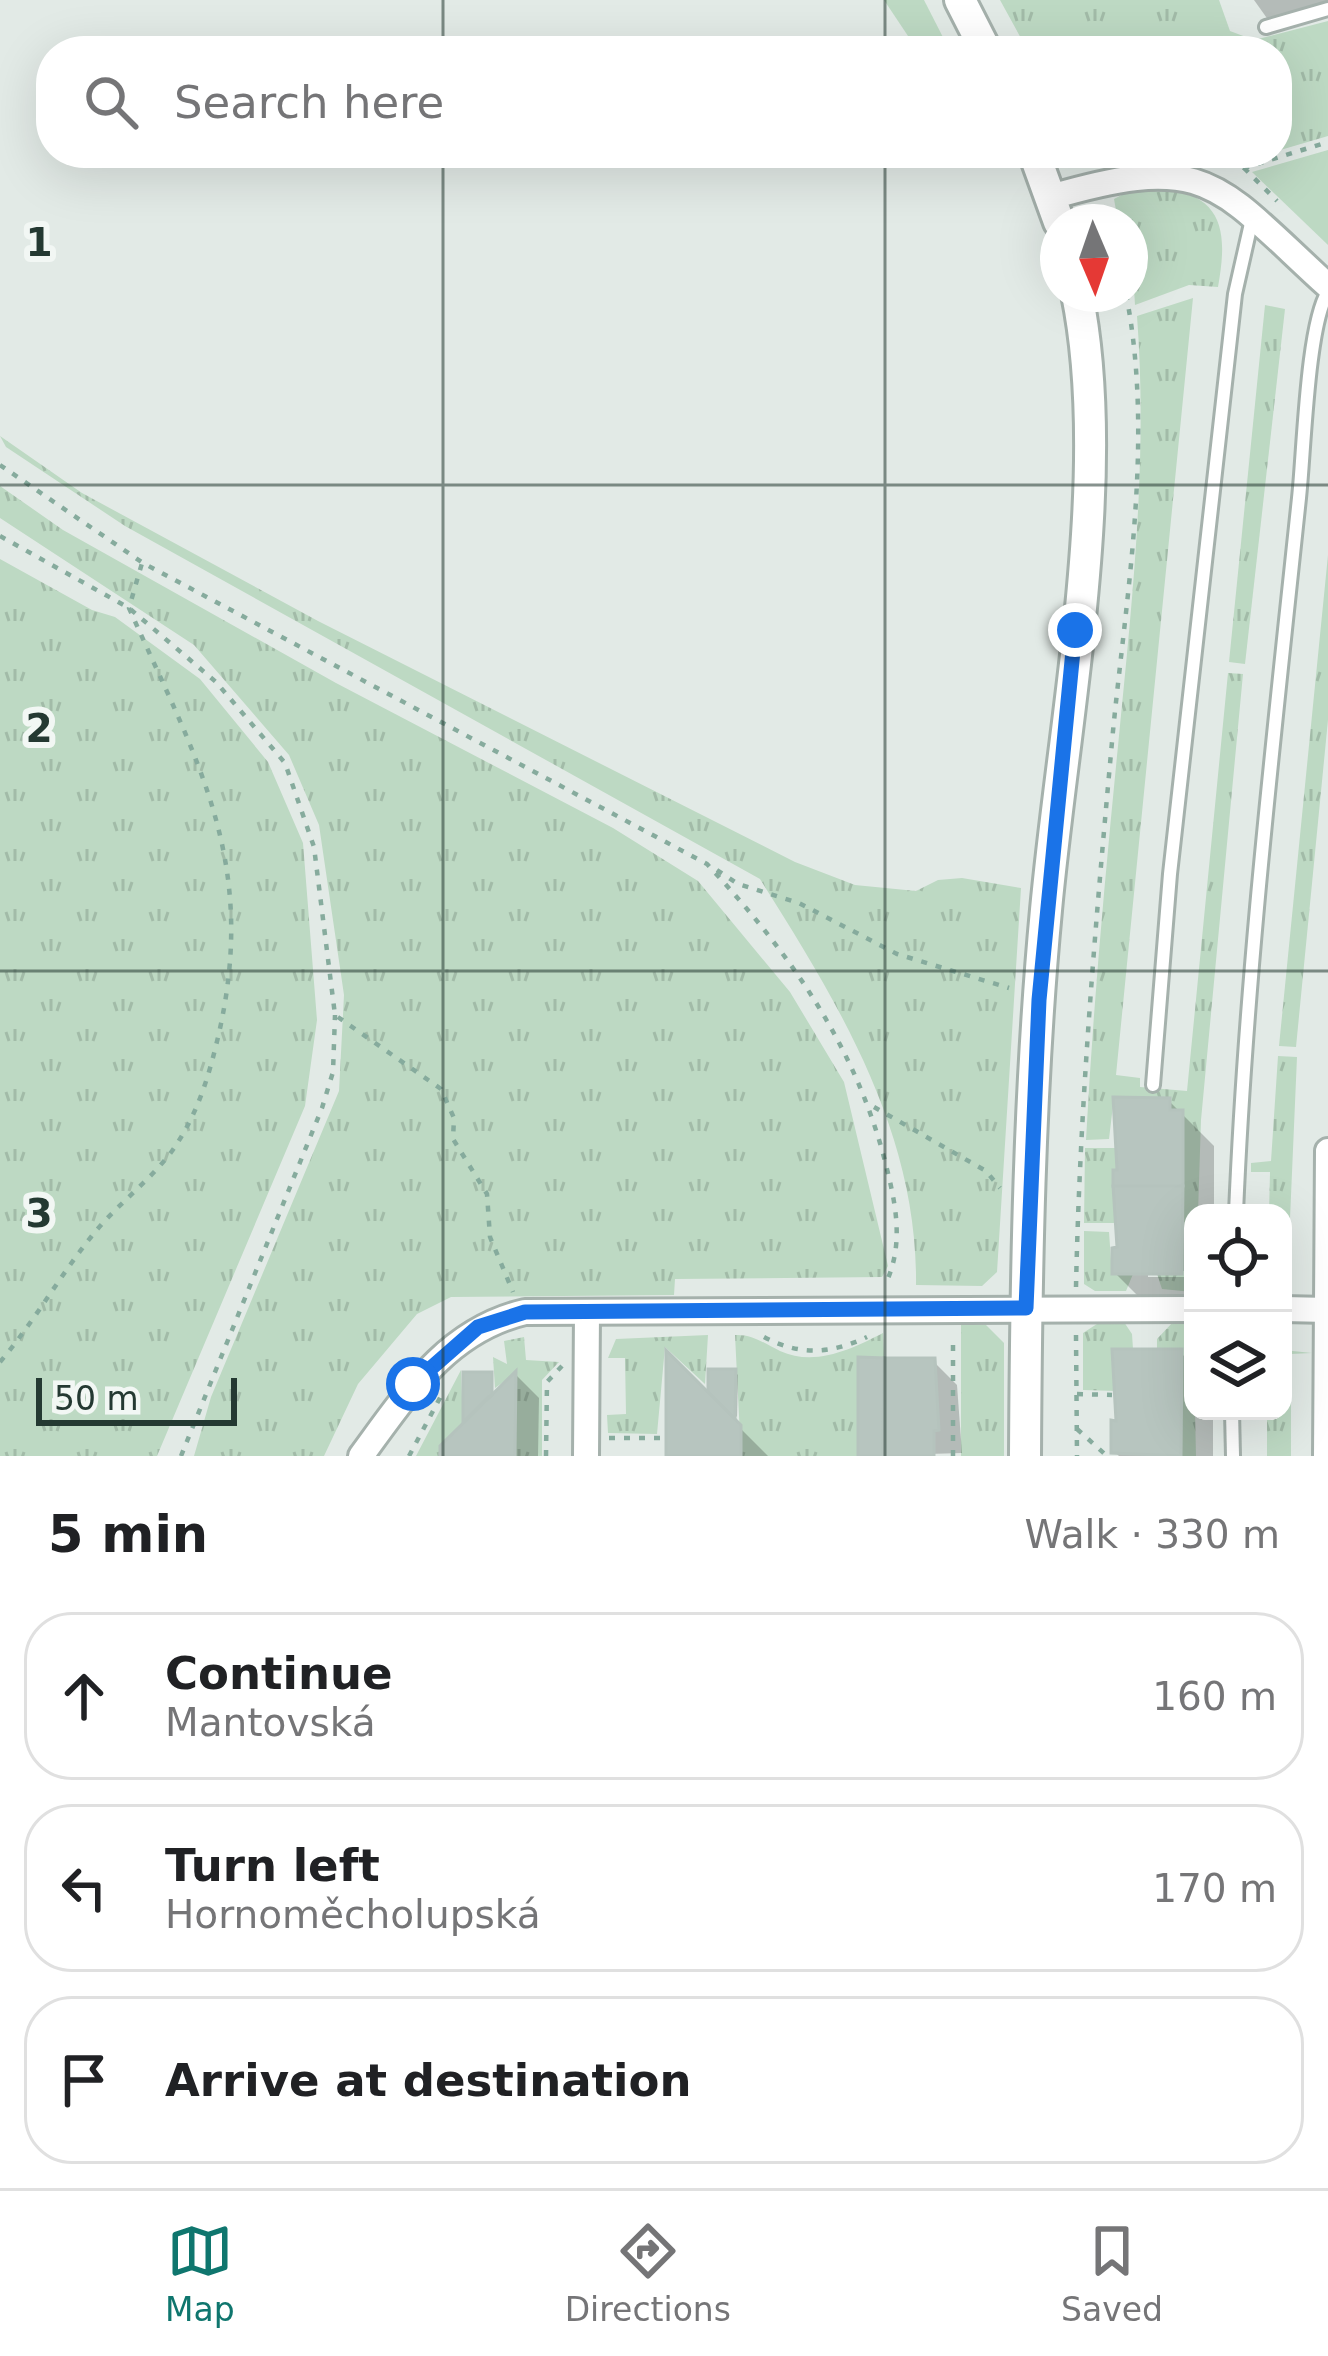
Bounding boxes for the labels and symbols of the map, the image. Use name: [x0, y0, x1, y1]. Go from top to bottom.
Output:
north arrow: [1040, 204, 1148, 312]
text: 1: [25, 220, 53, 265]
route end: [1048, 603, 1102, 657]
text: 2: [25, 706, 53, 751]
text: 3: [25, 1191, 53, 1236]
route start: [386, 1357, 440, 1411]
scale bar: [36, 1372, 237, 1425]

